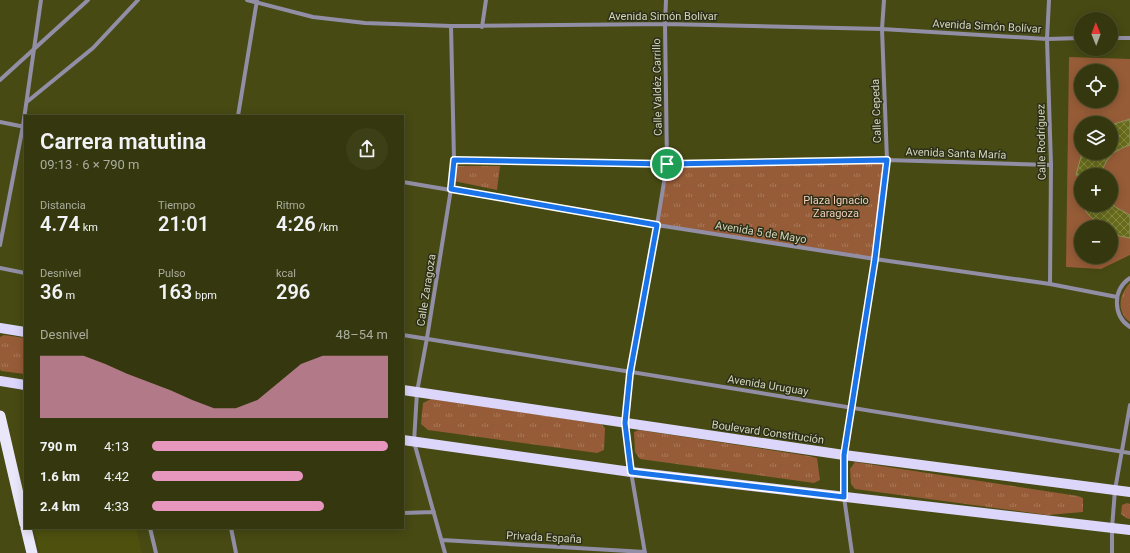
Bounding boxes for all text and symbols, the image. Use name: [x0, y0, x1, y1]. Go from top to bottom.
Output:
street label: Avenida Simón Bolívar: [608, 10, 718, 23]
north arrow: [1074, 12, 1118, 56]
map controls: [1074, 12, 1118, 264]
street label: Avenida Simón Bolívar: [932, 17, 1042, 36]
street label: Calle Valdéz Carrillo: [650, 38, 665, 136]
button: locate: [1074, 64, 1118, 108]
street label: Calle Cepeda: [869, 79, 884, 143]
street label: Calle Rodríguez: [1034, 103, 1049, 180]
button: layers: [1074, 116, 1118, 160]
button: share: [346, 128, 388, 170]
text: Carrera matutina: [40, 129, 206, 154]
street label: Avenida Santa María: [905, 145, 1006, 162]
pin: [650, 147, 684, 181]
icon: arrive: [656, 153, 678, 175]
text: 09:13 · 6 × 790 m: [40, 157, 139, 172]
button: +: [1074, 168, 1118, 212]
park label: Plaza Ignacio Zaragoza: [803, 194, 869, 220]
text: Distancia: [40, 199, 86, 212]
text: Tiempo: [158, 199, 195, 212]
text: Ritmo: [276, 199, 305, 212]
text: 4.74: [40, 212, 80, 236]
text: 21:01: [158, 212, 209, 236]
text: 4:26: [276, 212, 316, 236]
street label: Avenida 5 de Mayo: [714, 219, 807, 246]
button: −: [1074, 220, 1118, 264]
text: km: [80, 221, 98, 234]
text: /km: [316, 221, 338, 234]
street label: Calle Zaragoza: [414, 253, 439, 327]
text: Desnivel: [40, 267, 81, 280]
text: Pulso: [158, 267, 186, 280]
text: kcal: [276, 267, 296, 280]
text: 36: [40, 280, 63, 304]
text: 163: [158, 280, 192, 304]
text: 296: [276, 280, 310, 304]
text: m: [63, 289, 75, 302]
text: bpm: [192, 289, 217, 302]
text: Desnivel: [40, 327, 89, 342]
text: 48–54 m: [336, 327, 388, 342]
street label: Avenida Uruguay: [726, 373, 810, 398]
street label: Boulevard Constitución: [711, 418, 825, 447]
text: 790 m: [40, 439, 77, 454]
text: 4:13: [104, 439, 129, 454]
text: 1.6 km: [40, 469, 80, 484]
text: 4:42: [104, 469, 129, 484]
text: 2.4 km: [40, 499, 80, 514]
text: 4:33: [104, 499, 129, 514]
street label: Privada España: [506, 529, 582, 546]

